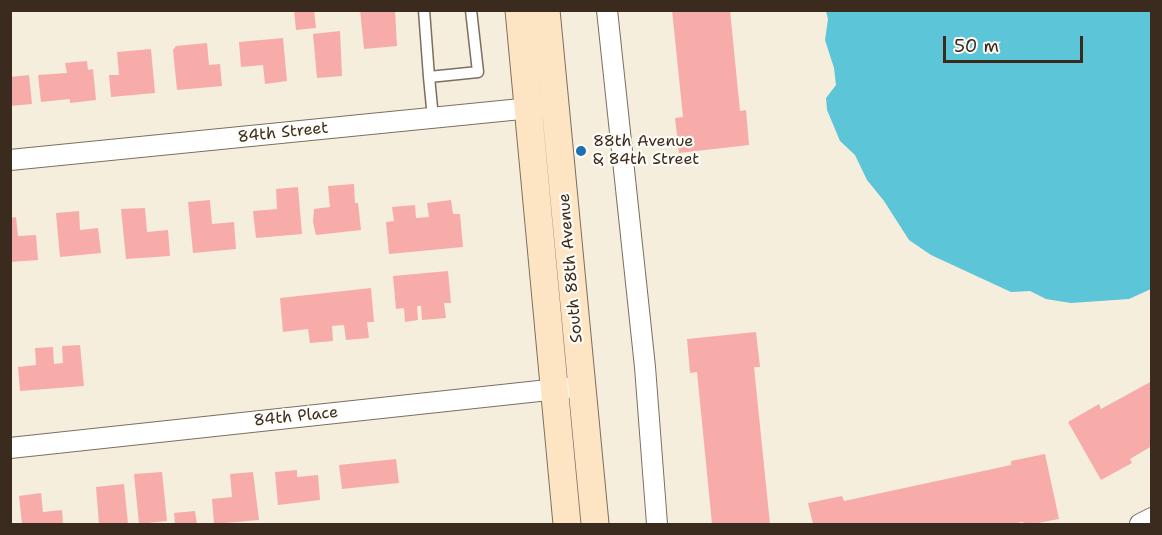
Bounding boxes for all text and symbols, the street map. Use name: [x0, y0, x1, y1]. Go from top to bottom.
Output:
scale bar: [946, 24, 1086, 62]
text: 50 m: [954, 34, 999, 58]
street label: 84th Street: [237, 119, 329, 147]
place label: 88th Avenue & 84th Street: [593, 132, 699, 170]
marker: 88th Avenue & 84th Street: [574, 144, 588, 158]
street label: South 88th Avenue: [555, 192, 587, 344]
street label: 84th Place: [253, 403, 339, 431]

